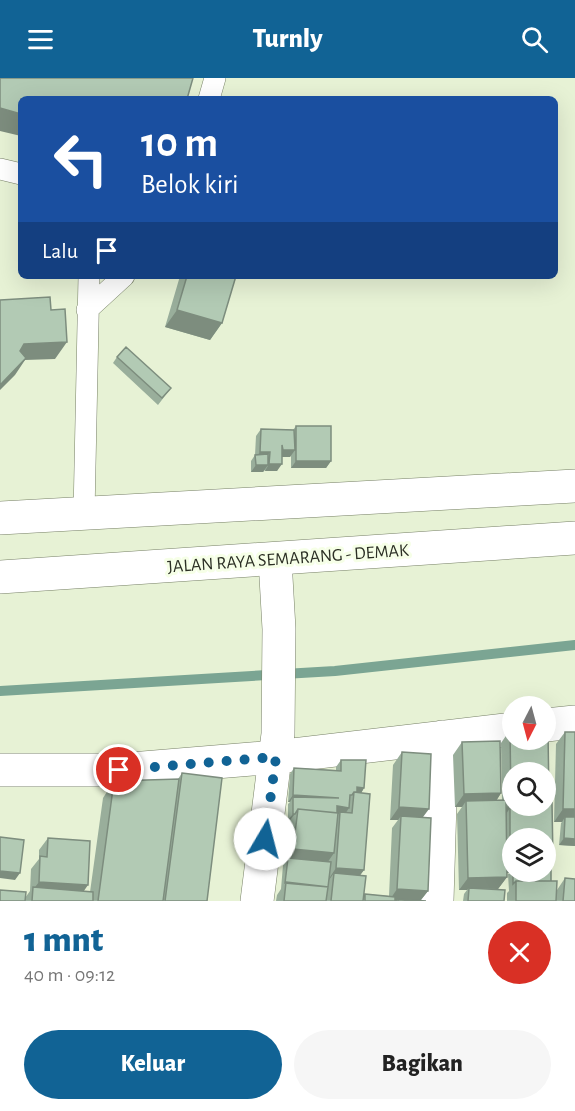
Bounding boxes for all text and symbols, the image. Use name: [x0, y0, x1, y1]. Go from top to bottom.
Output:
icon: menu: [24, 23, 57, 56]
icon: search: [518, 23, 551, 56]
text: Turnly: [252, 25, 323, 52]
icon: left: [42, 120, 120, 198]
text: 10 m: [141, 122, 218, 164]
text: Belok kiri: [141, 171, 238, 198]
icon: arrive: [90, 234, 123, 267]
text: Lalu: [42, 240, 78, 262]
street label: JALAN RAYA SEMARANG - DEMAK: [167, 542, 409, 576]
north arrow: [502, 696, 556, 750]
map controls: [502, 696, 556, 882]
pin: [93, 744, 144, 795]
icon: arrive: [102, 753, 135, 786]
button: search: [502, 762, 556, 816]
position arrow: [233, 807, 297, 871]
button: layers: [502, 828, 556, 882]
button: close: [488, 921, 551, 984]
text: 1 mnt: [24, 922, 103, 958]
text: 40 m · 09:12: [24, 965, 115, 985]
button: Keluar: [24, 1030, 282, 1099]
button: Bagikan: [294, 1030, 551, 1099]

